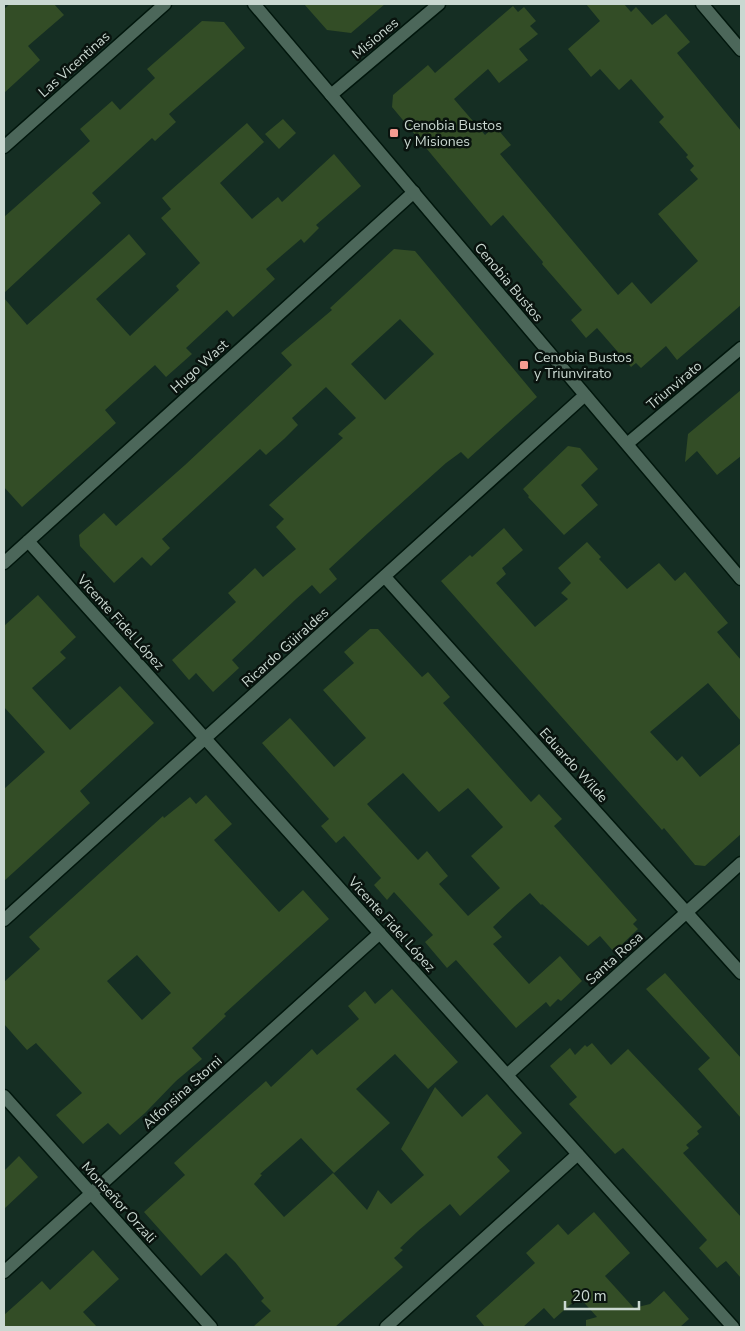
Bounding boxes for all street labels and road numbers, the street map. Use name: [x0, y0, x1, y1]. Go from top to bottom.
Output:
street label: Misiones: [348, 13, 403, 63]
street label: Las Vicentinas: [34, 27, 114, 102]
street label: Cenobia Bustos: [470, 239, 548, 326]
street label: Hugo Wast: [166, 335, 232, 397]
street label: Triunvirato: [643, 357, 706, 414]
street label: Vicente Fidel López: [72, 570, 169, 674]
street label: Ricardo Güiraldes: [238, 603, 333, 692]
street label: Eduardo Wilde: [535, 724, 612, 807]
street label: Vicente Fidel López: [343, 872, 440, 976]
street label: Santa Rosa: [582, 928, 647, 989]
street label: Alfonsina Storni: [139, 1052, 226, 1133]
street label: Monseñor Orzali: [77, 1158, 160, 1247]

